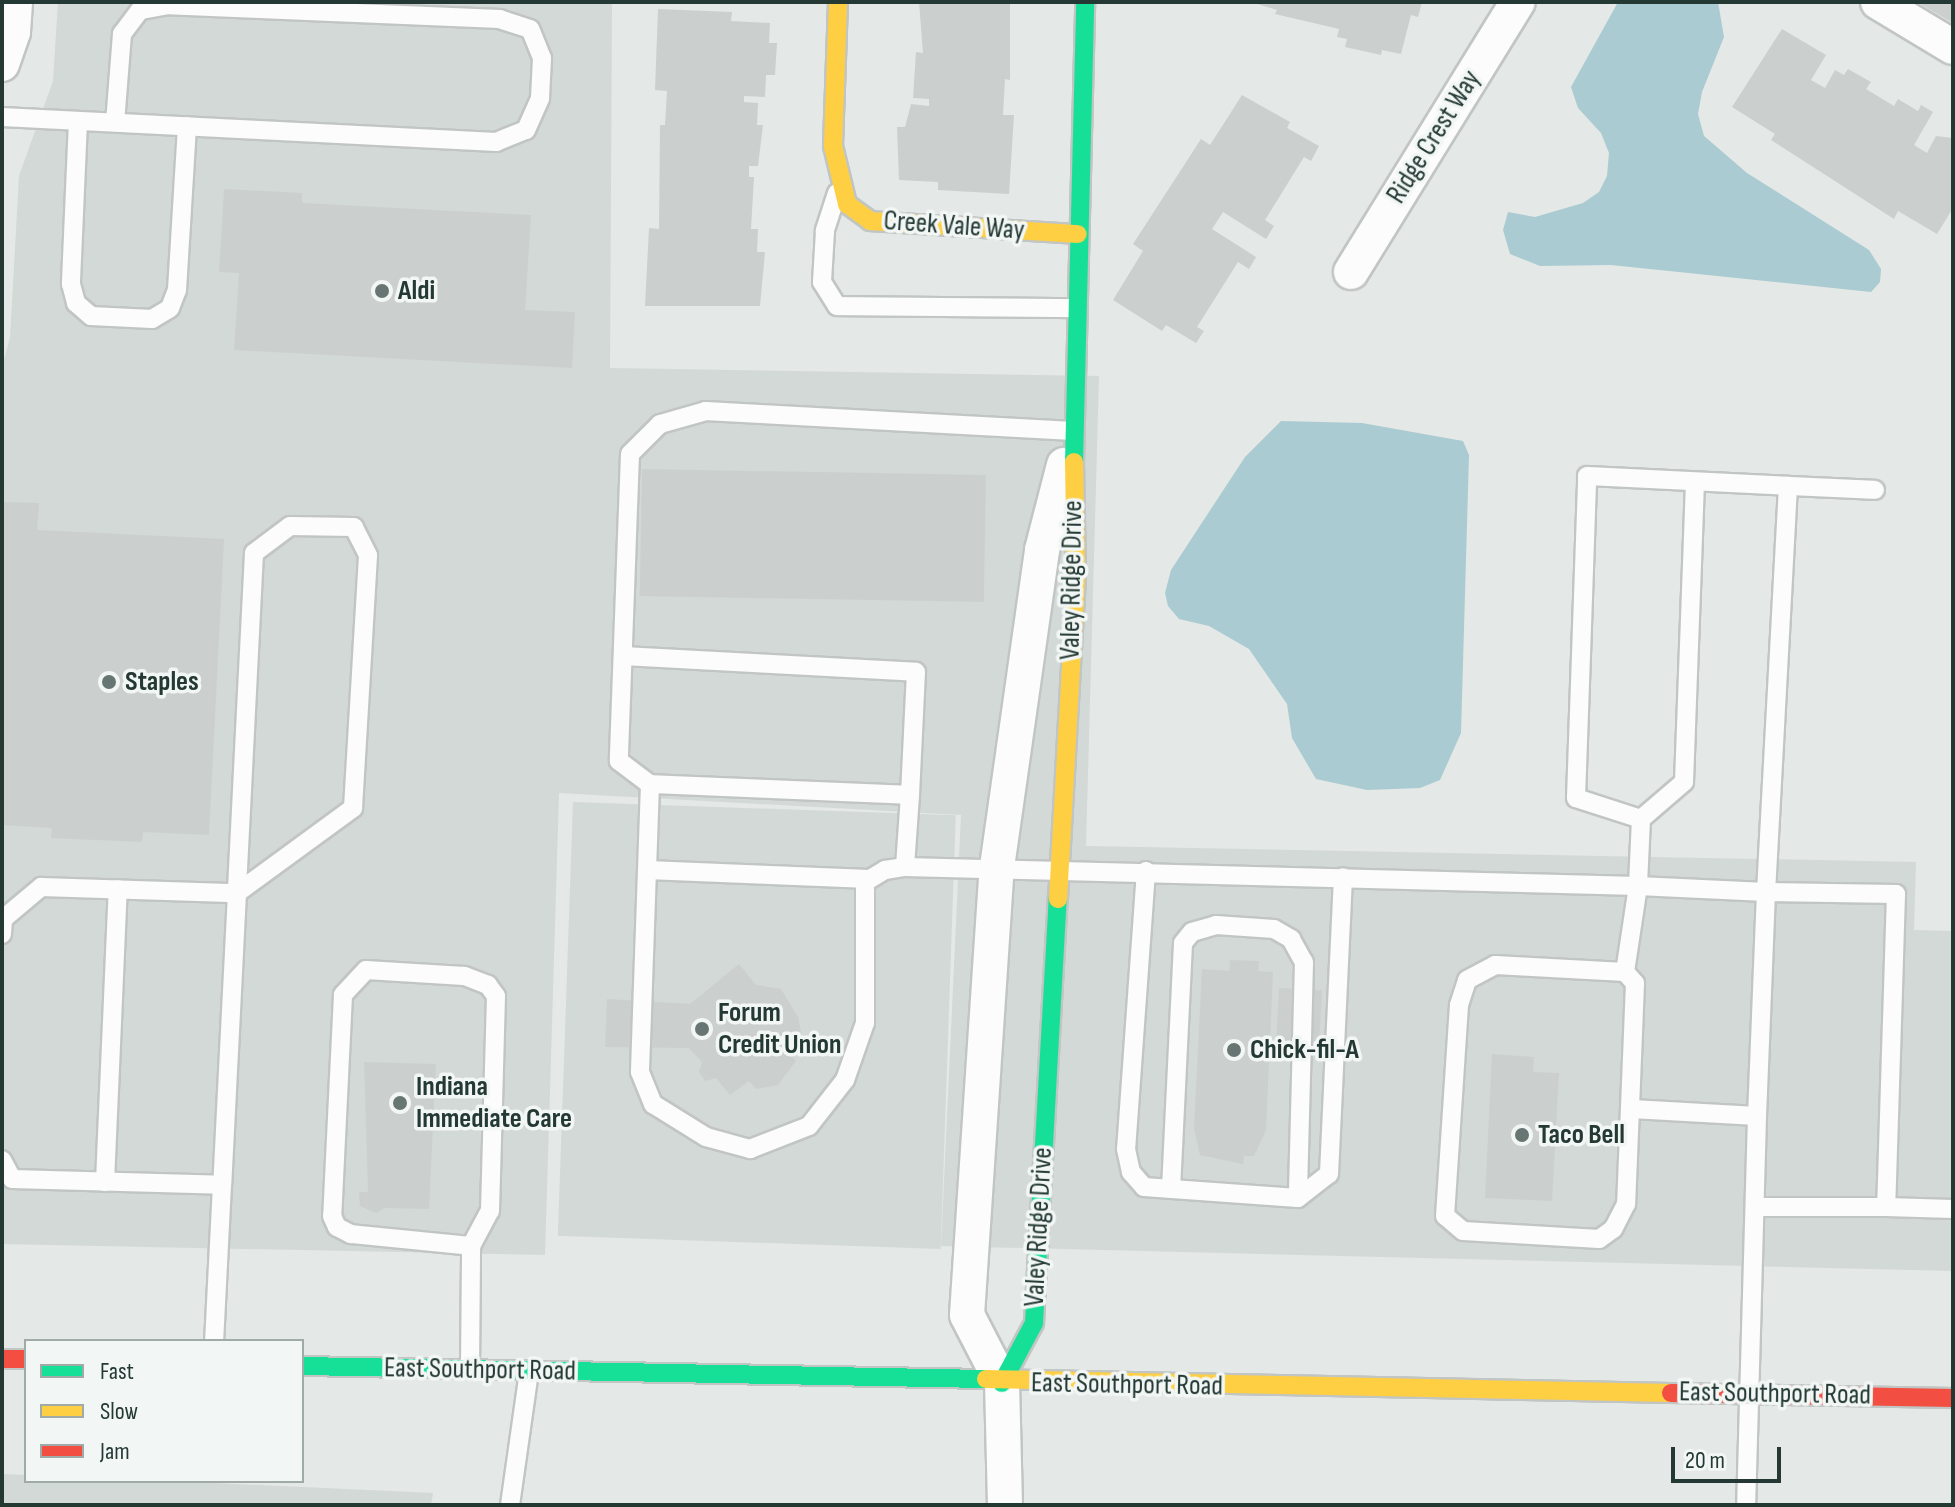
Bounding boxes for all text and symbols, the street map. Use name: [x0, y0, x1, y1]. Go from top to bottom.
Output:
street label: Ridge Crest Way: [1380, 64, 1488, 210]
street label: Creek Vale Way: [882, 204, 1026, 248]
place label: Aldi: [398, 274, 435, 308]
marker: Aldi: [373, 282, 391, 300]
street label: Valey Ridge Drive: [1054, 500, 1090, 660]
place label: Staples: [125, 665, 199, 699]
marker: Staples: [100, 673, 118, 691]
place label: Forum Credit Union: [718, 996, 841, 1062]
marker: Forum Credit Union: [693, 1020, 711, 1038]
place label: Chick-fil-A: [1250, 1033, 1359, 1067]
marker: Chick-fil-A: [1225, 1041, 1243, 1059]
place label: Indiana Immediate Care: [416, 1070, 572, 1136]
marker: Indiana Immediate Care: [391, 1094, 409, 1112]
place label: Taco Bell: [1538, 1118, 1625, 1152]
marker: Taco Bell: [1513, 1126, 1531, 1144]
street label: Valey Ridge Drive: [1018, 1146, 1060, 1308]
legend: [24, 1339, 304, 1483]
street label: East Southport Road: [384, 1352, 576, 1388]
text: Fast: [100, 1357, 134, 1386]
street label: East Southport Road: [1031, 1367, 1223, 1403]
street label: East Southport Road: [1679, 1376, 1871, 1412]
text: Slow: [100, 1397, 138, 1426]
scale bar: [1675, 1431, 1785, 1481]
text: Jam: [100, 1437, 130, 1466]
text: 20 m: [1685, 1446, 1725, 1475]

